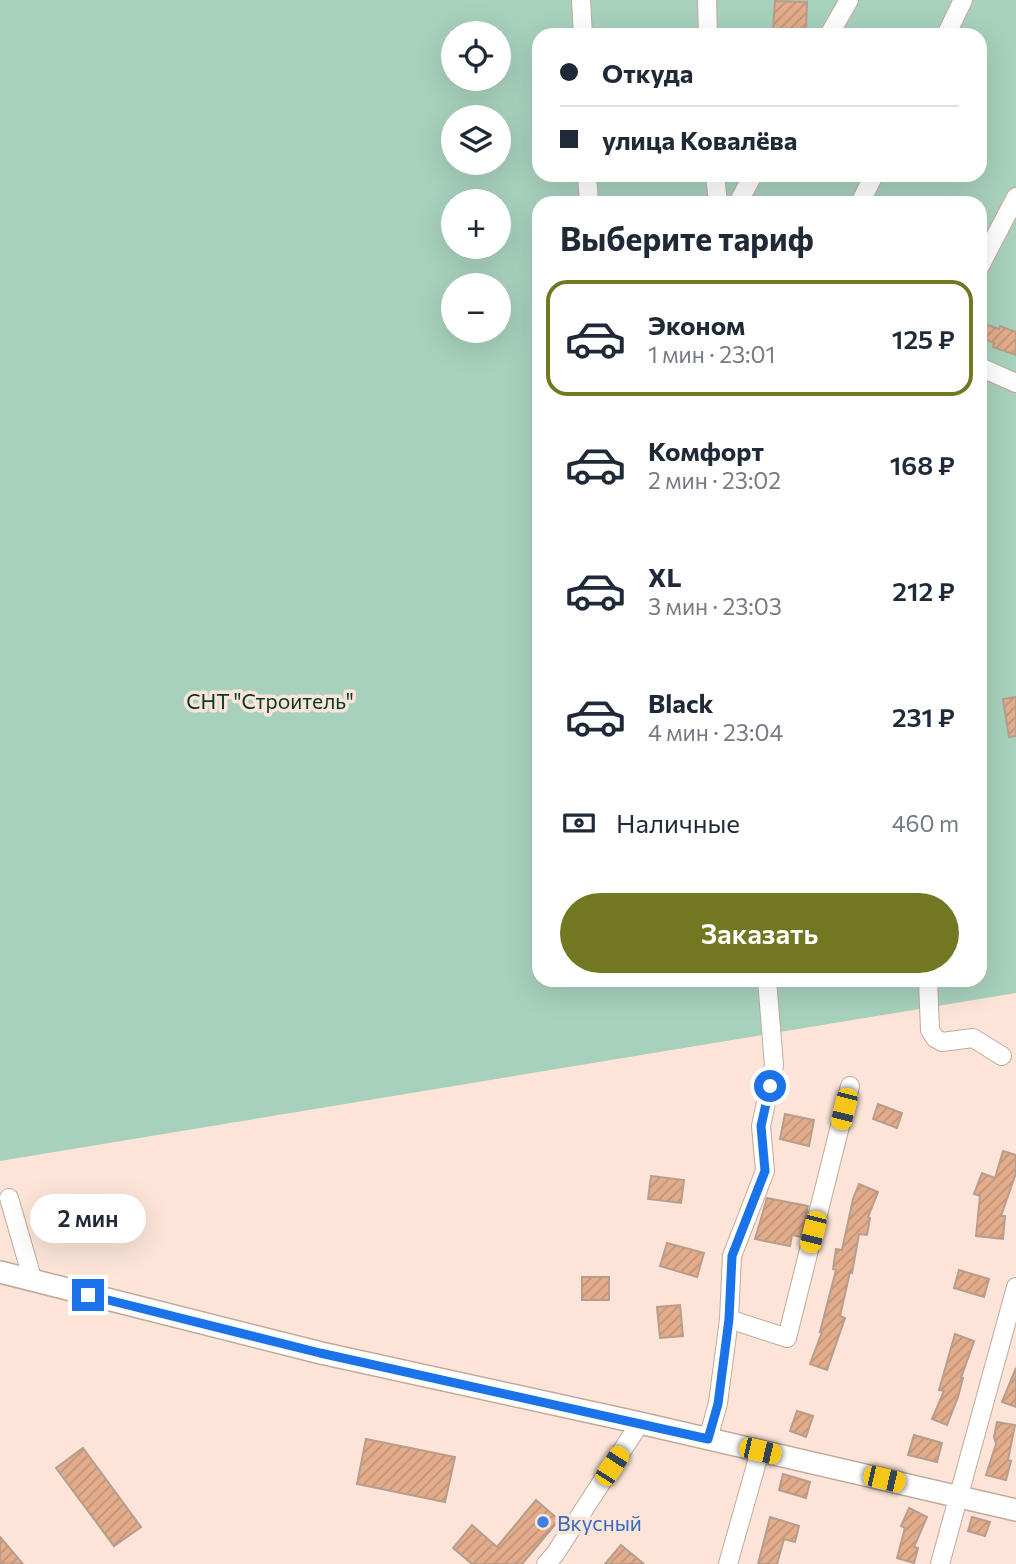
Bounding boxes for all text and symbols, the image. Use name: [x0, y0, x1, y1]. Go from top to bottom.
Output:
map controls: [441, 21, 511, 343]
button: locate: [441, 21, 511, 91]
text: Откуда: [602, 57, 693, 88]
button: layers: [441, 105, 511, 175]
text: улица Ковалёва: [602, 124, 797, 155]
button: +: [441, 189, 511, 259]
text: Выберите тариф: [560, 218, 814, 258]
button: −: [441, 273, 511, 343]
icon: car: [564, 307, 627, 370]
text: Эконом: [648, 309, 745, 340]
text: 125 ₽: [892, 323, 955, 354]
text: 1 мин · 23:01: [648, 340, 775, 368]
icon: car: [564, 433, 627, 496]
text: Комфорт: [648, 435, 764, 466]
text: 168 ₽: [890, 449, 955, 480]
text: 2 мин · 23:02: [648, 466, 781, 494]
icon: car: [564, 559, 627, 622]
text: XL: [648, 561, 682, 592]
text: 212 ₽: [892, 575, 955, 606]
text: 3 мин · 23:03: [648, 592, 782, 620]
icon: car: [564, 685, 627, 748]
text: Black: [648, 687, 714, 718]
park label: СНТ "Строитель": [186, 688, 354, 713]
text: 231 ₽: [892, 701, 955, 732]
text: 4 мин · 23:04: [648, 718, 783, 746]
icon: cash: [560, 804, 598, 842]
text: Наличные: [616, 807, 740, 838]
text: 460 m: [892, 809, 959, 837]
button: Заказать: [560, 893, 959, 973]
route start: [754, 1070, 786, 1102]
car: [829, 1086, 860, 1132]
callout: 2 мин: [30, 1194, 146, 1242]
text: 2 мин: [58, 1204, 118, 1232]
car: [798, 1209, 829, 1255]
route end: [72, 1279, 104, 1311]
car: [738, 1436, 783, 1466]
car: [592, 1443, 633, 1489]
car: [862, 1464, 907, 1494]
place label: Вкусный: [557, 1510, 642, 1535]
marker: Вкусный: [535, 1514, 551, 1530]

